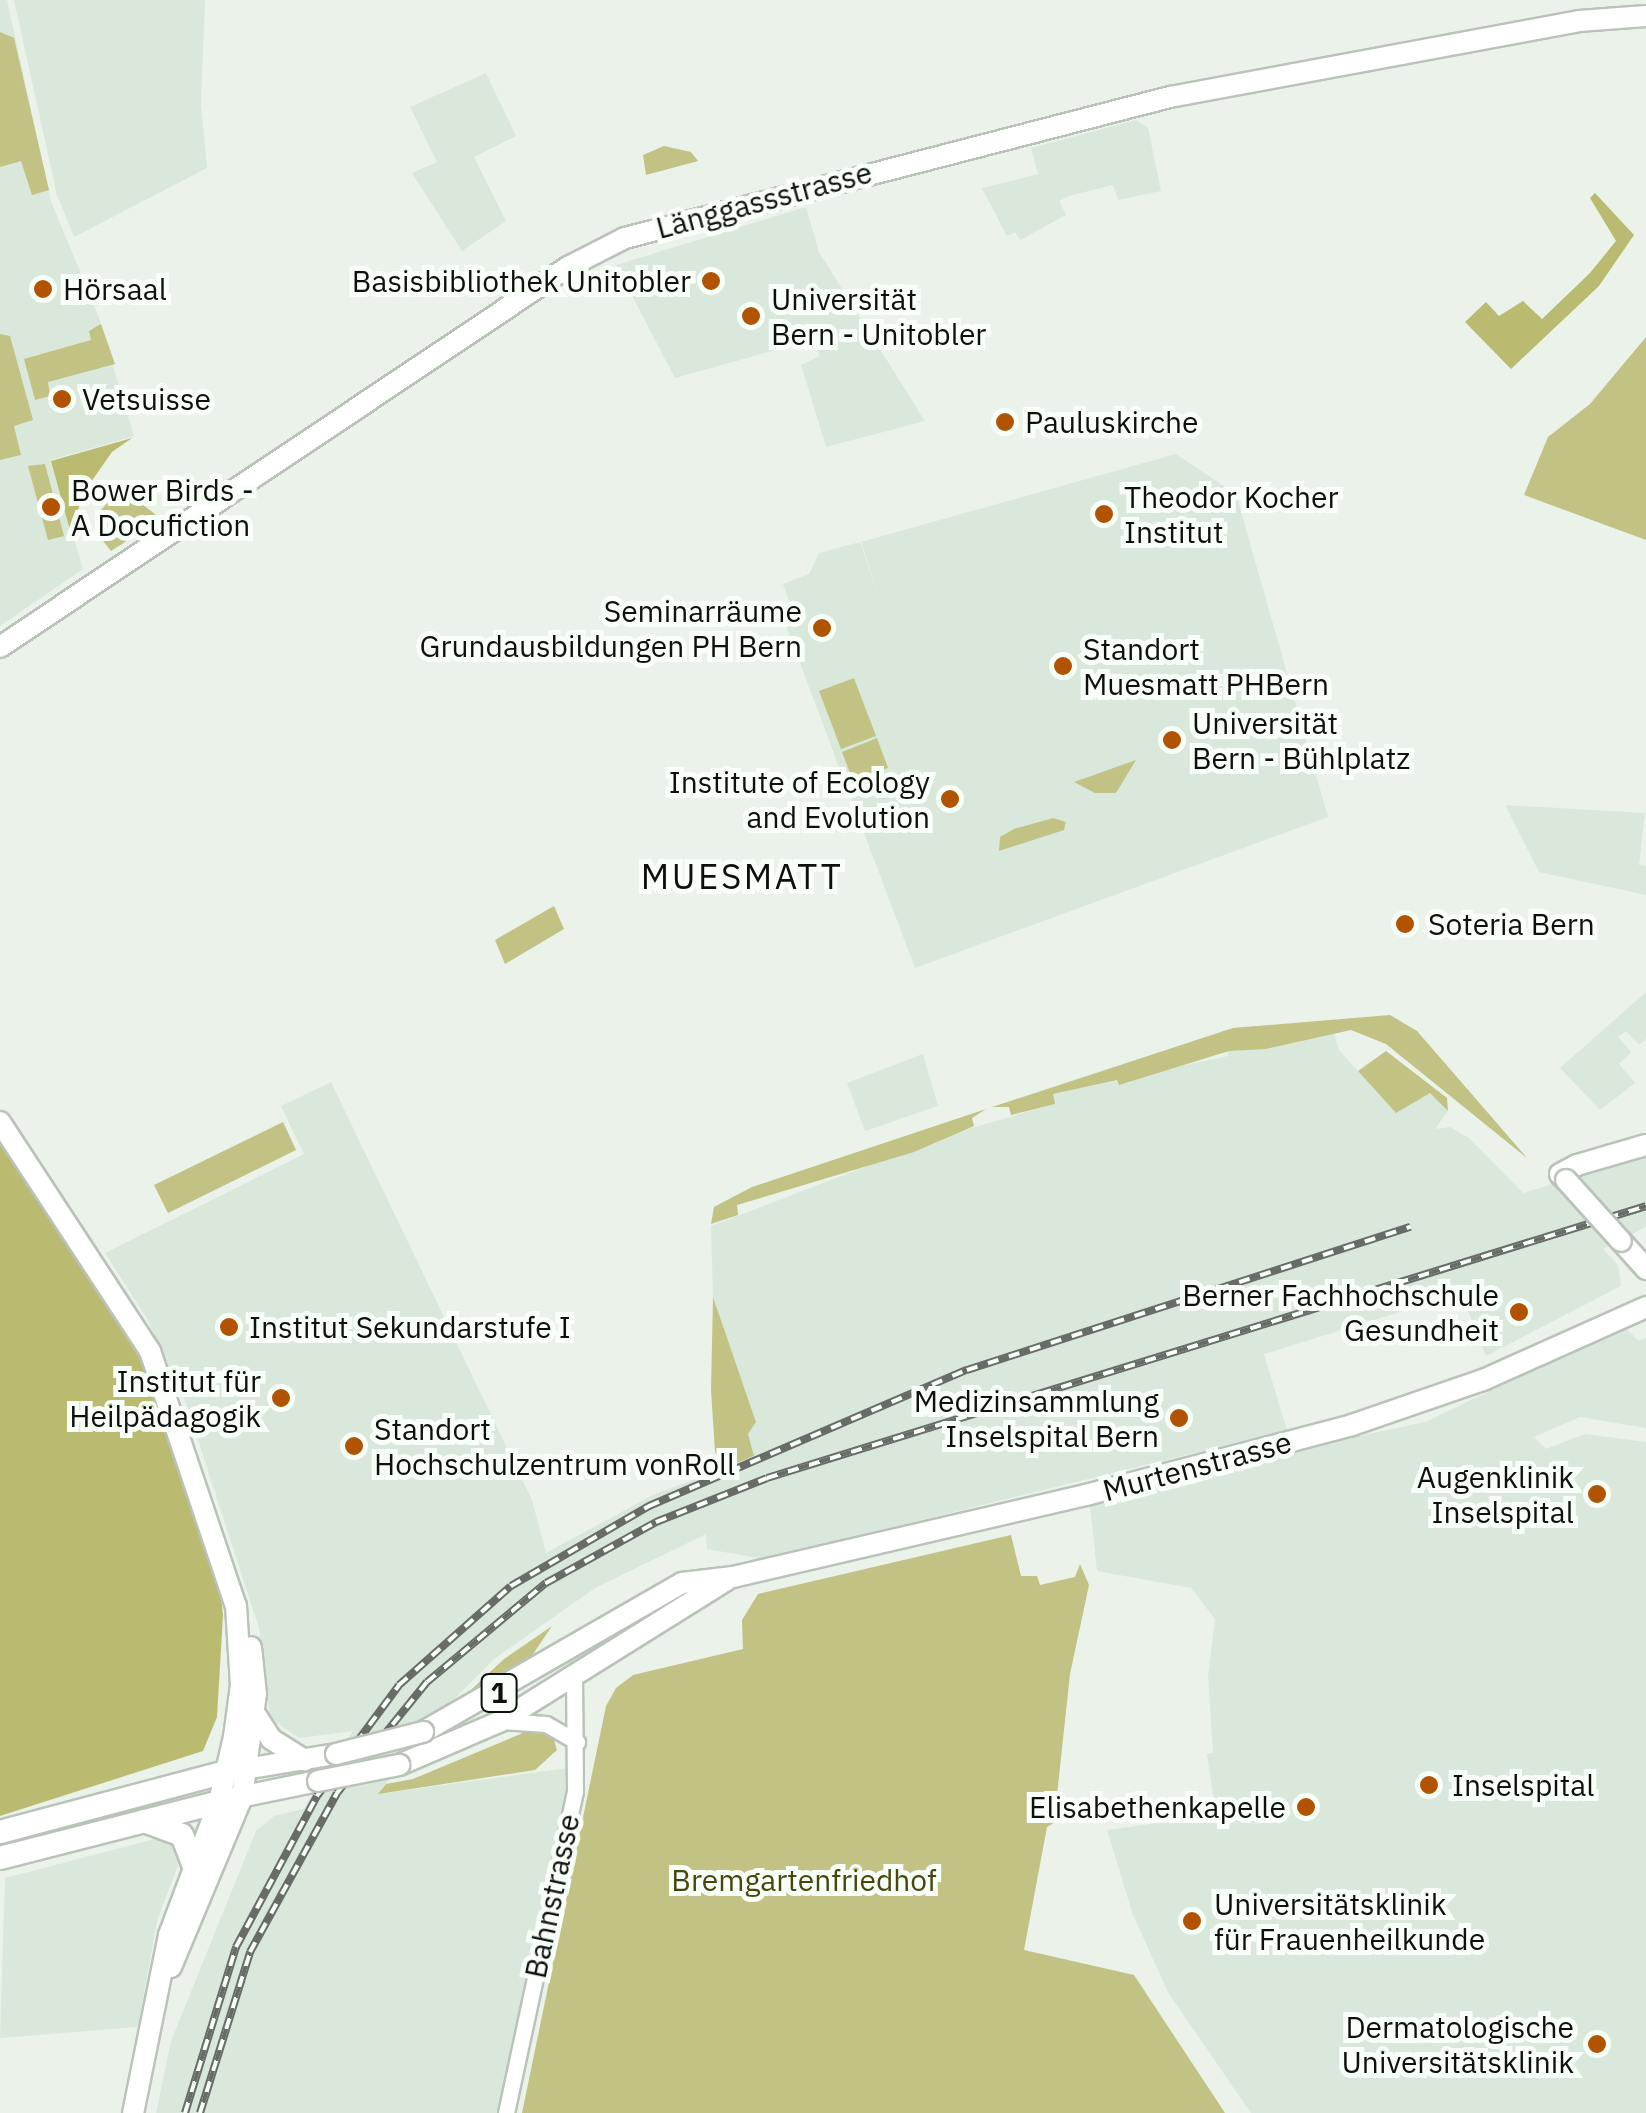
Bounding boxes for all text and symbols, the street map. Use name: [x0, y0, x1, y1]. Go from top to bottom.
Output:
street label: Länggassstrasse: [652, 154, 876, 246]
place label: Basisbibliothek Unitobler: [352, 263, 691, 299]
marker: Basisbibliothek Unitobler: [700, 270, 722, 292]
place label: Hörsaal: [63, 271, 167, 307]
marker: Hörsaal: [32, 278, 54, 300]
place label: Universität Bern - Unitobler: [771, 281, 986, 352]
marker: Universität Bern - Unitobler: [740, 305, 762, 327]
place label: Vetsuisse: [82, 381, 211, 417]
marker: Vetsuisse: [51, 388, 73, 410]
place label: Pauluskirche: [1025, 404, 1199, 440]
marker: Pauluskirche: [994, 411, 1016, 433]
place label: Bower Birds - A Docufiction: [71, 472, 254, 542]
place label: Theodor Kocher Institut: [1124, 479, 1338, 550]
marker: Bower Birds - A Docufiction: [40, 496, 62, 518]
marker: Theodor Kocher Institut: [1093, 503, 1115, 525]
place label: Seminarräume Grundausbildungen PH Bern: [420, 593, 802, 664]
marker: Seminarräume Grundausbildungen PH Bern: [811, 617, 833, 639]
place label: Standort Muesmatt PHBern: [1083, 631, 1329, 702]
marker: Standort Muesmatt PHBern: [1052, 655, 1074, 677]
place label: Universität Bern - Bühlplatz: [1192, 705, 1410, 776]
marker: Universität Bern - Bühlplatz: [1161, 729, 1183, 751]
place label: Institute of Ecology and Evolution: [669, 764, 930, 834]
marker: Institute of Ecology and Evolution: [939, 788, 961, 810]
district label: MUESMATT: [641, 855, 843, 897]
place label: Soteria Bern: [1428, 906, 1595, 942]
marker: Soteria Bern: [1392, 911, 1418, 937]
place label: Berner Fachhochschule Gesundheit: [1182, 1277, 1499, 1348]
marker: Berner Fachhochschule Gesundheit: [1508, 1301, 1530, 1323]
place label: Institut Sekundarstufe I: [249, 1309, 571, 1345]
marker: Institut Sekundarstufe I: [218, 1316, 240, 1338]
place label: Institut für Heilpädagogik: [69, 1363, 261, 1434]
place label: Medizinsammlung Inselspital Bern: [914, 1383, 1159, 1454]
marker: Institut für Heilpädagogik: [270, 1387, 292, 1409]
marker: Medizinsammlung Inselspital Bern: [1168, 1407, 1190, 1429]
place label: Standort Hochschulzentrum vonRoll: [374, 1411, 735, 1482]
street label: Murtenstrasse: [1099, 1424, 1295, 1508]
marker: Standort Hochschulzentrum vonRoll: [343, 1435, 365, 1457]
place label: Augenklinik Inselspital: [1417, 1459, 1574, 1530]
marker: Augenklinik Inselspital: [1584, 1481, 1610, 1507]
road number: 1: [479, 1670, 519, 1716]
place label: Inselspital: [1452, 1767, 1594, 1803]
marker: Inselspital: [1416, 1772, 1442, 1798]
place label: Elisabethenkapelle: [1029, 1789, 1286, 1825]
marker: Elisabethenkapelle: [1295, 1796, 1317, 1818]
street label: Bahnstrasse: [517, 1811, 587, 1981]
park label: Bremgartenfriedhof: [671, 1862, 937, 1898]
place label: Universitätsklinik für Frauenheilkunde: [1214, 1886, 1485, 1956]
marker: Universitätsklinik für Frauenheilkunde: [1179, 1908, 1205, 1934]
place label: Dermatologische Universitätsklinik: [1342, 2009, 1574, 2080]
marker: Dermatologische Universitätsklinik: [1584, 2031, 1610, 2057]

